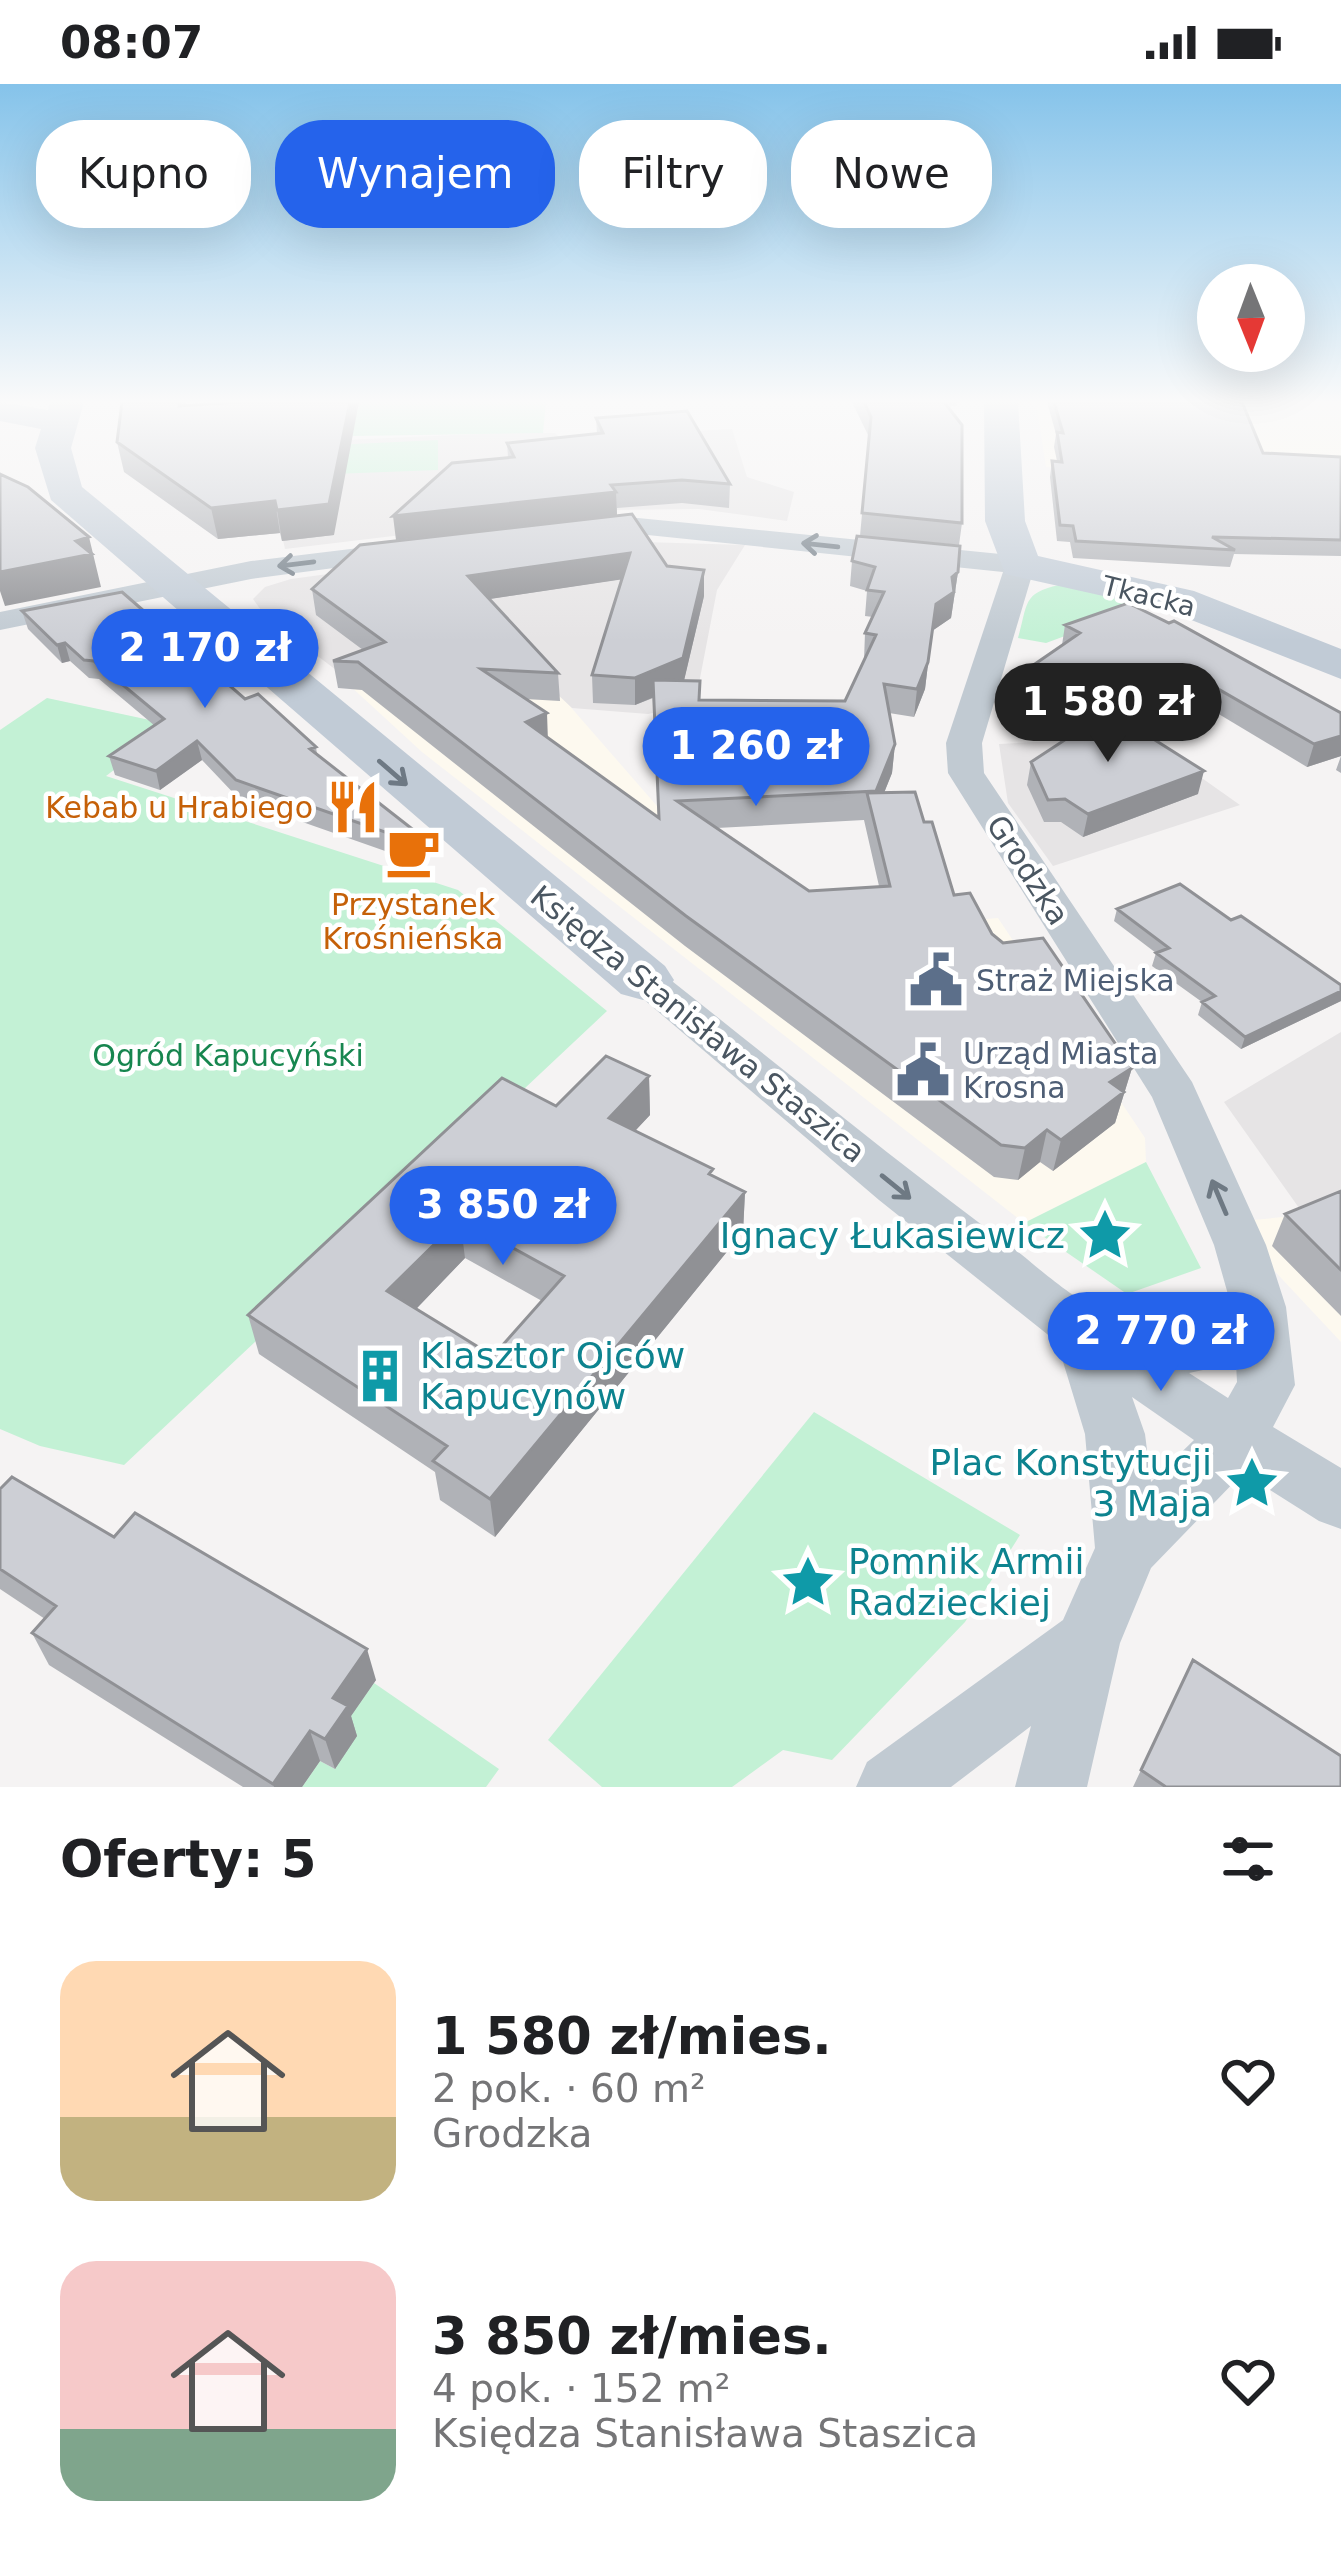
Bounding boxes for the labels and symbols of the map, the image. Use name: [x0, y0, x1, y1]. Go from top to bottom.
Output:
north arrow: [1197, 264, 1305, 372]
one-way arrow: [801, 534, 840, 556]
one-way arrow: [277, 554, 316, 576]
street label: Tkacka: [1098, 569, 1199, 623]
pin: 2 170 zł: [81, 609, 329, 711]
pin: 1 580 zł: [984, 663, 1232, 765]
pin: 1 260 zł: [632, 707, 880, 809]
one-way arrow: [377, 758, 408, 786]
restaurant icon: Kebab u Hrabiego: [324, 778, 382, 836]
place label: Kebab u Hrabiego: [45, 790, 313, 825]
street label: Grodzka: [980, 809, 1076, 931]
cafe icon: Przystanek Krośnieńska: [384, 823, 442, 881]
street label: Księdza Stanisława Staszica: [524, 878, 872, 1170]
place label: Przystanek Krośnieńska: [322, 887, 504, 956]
public building icon: Straż Miejska: [907, 951, 965, 1009]
place label: Straż Miejska: [976, 963, 1175, 998]
place label: Urząd Miasta Krosna: [963, 1036, 1158, 1105]
park label: Ogród Kapucyński: [92, 1038, 364, 1073]
public building icon: Urząd Miasta Krosna: [894, 1041, 952, 1099]
pin: 3 850 zł: [379, 1166, 627, 1268]
one-way arrow: [880, 1173, 912, 1199]
one-way arrow: [1207, 1179, 1229, 1215]
place icon: Ignacy Łukasiewicz: [1076, 1206, 1134, 1264]
place label: Ignacy Łukasiewicz: [720, 1215, 1065, 1256]
pin: 2 770 zł: [1037, 1292, 1285, 1394]
place label: Klasztor Ojców Kapucynów: [420, 1335, 685, 1417]
building icon: Klasztor Ojców Kapucynów: [351, 1347, 409, 1405]
place label: Plac Konstytucji 3 Maja: [929, 1442, 1212, 1524]
place icon: Plac Konstytucji 3 Maja: [1223, 1454, 1281, 1512]
place label: Pomnik Armii Radzieckiej: [848, 1541, 1085, 1623]
place icon: Pomnik Armii Radzieckiej: [779, 1553, 837, 1611]

